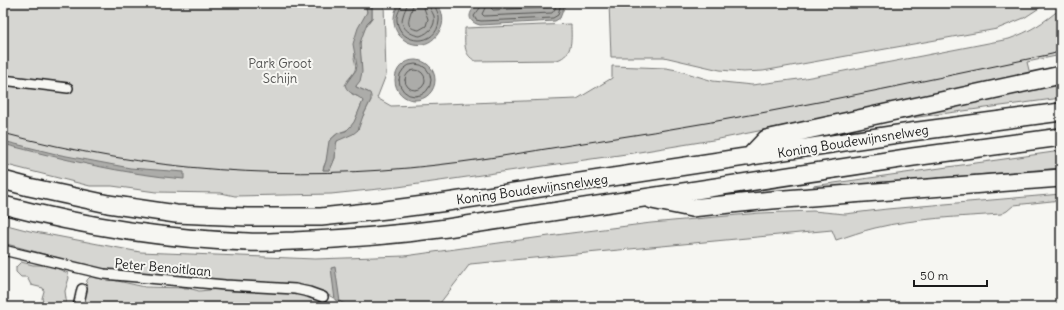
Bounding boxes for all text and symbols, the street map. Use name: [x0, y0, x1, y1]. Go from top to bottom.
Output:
park label: Park Groot Schijn: [248, 55, 312, 87]
street label: Koning Boudewijnsnelweg: [776, 121, 930, 162]
street label: Koning Boudewijnsnelweg: [455, 170, 609, 209]
street label: Peter Benoitlaan: [114, 255, 212, 280]
scale bar: [914, 262, 987, 288]
text: 50 m: [920, 268, 949, 283]

